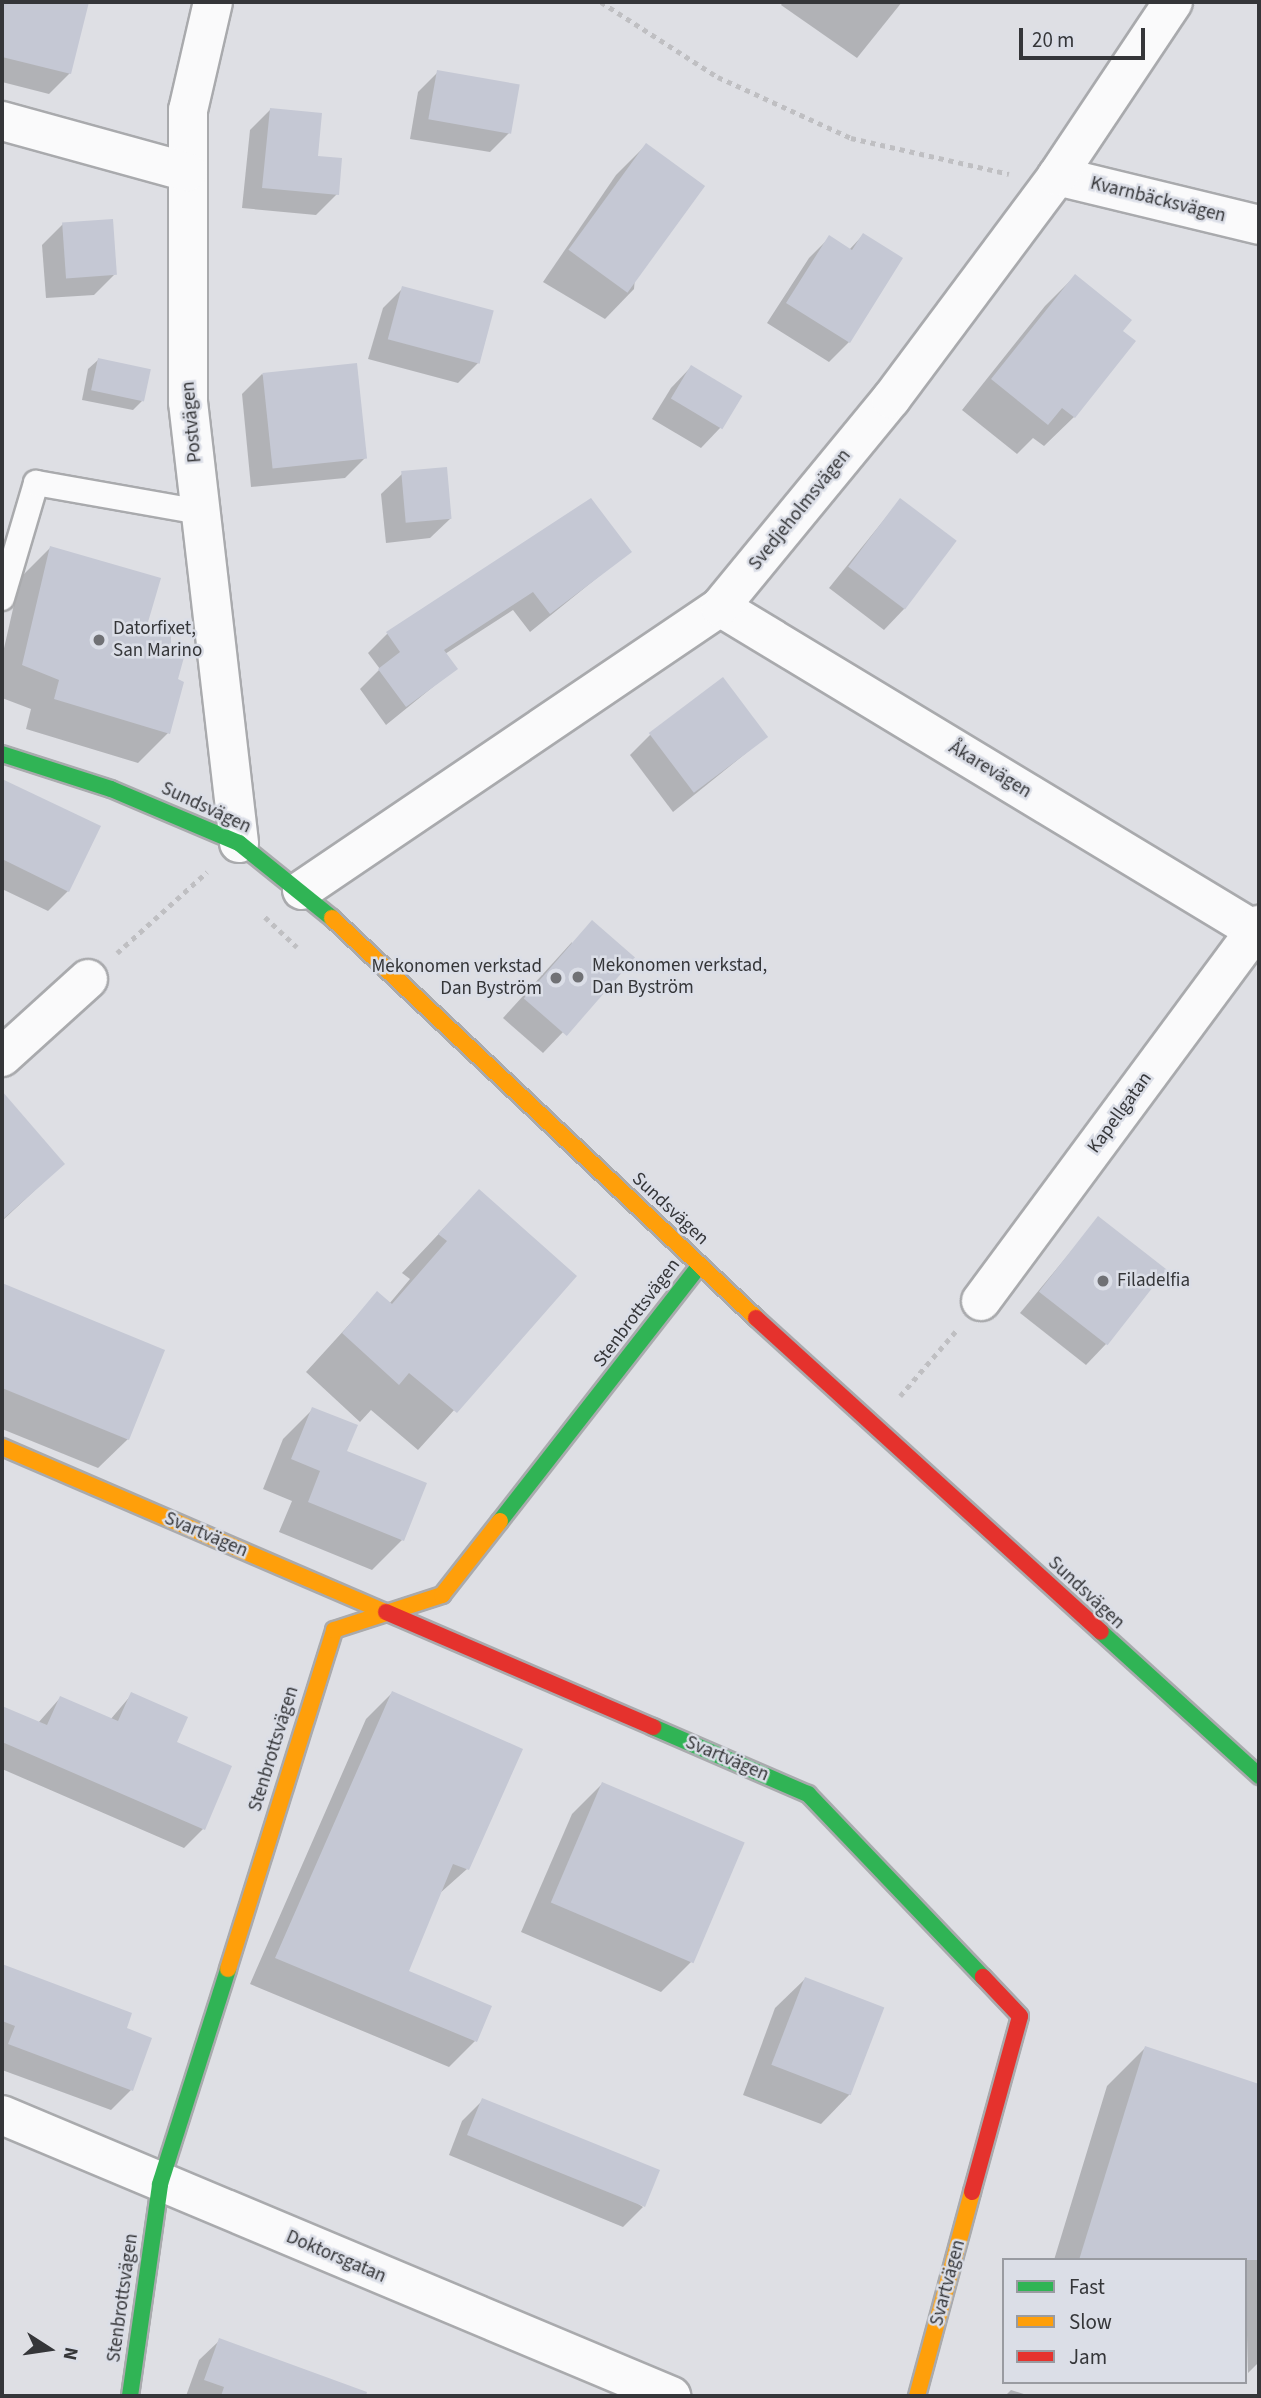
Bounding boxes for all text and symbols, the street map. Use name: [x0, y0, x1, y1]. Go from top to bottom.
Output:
scale bar: [1023, 14, 1149, 58]
text: 20 m: [1032, 25, 1074, 55]
street label: Kvarnbäcksvägen: [1088, 172, 1228, 228]
street label: Postvägen: [177, 380, 207, 464]
street label: Svedjeholmsvägen: [744, 445, 856, 575]
place label: Datorfixet, San Marino: [113, 618, 202, 662]
marker: Datorfixet, San Marino: [91, 632, 107, 648]
street label: Åkarevägen: [945, 736, 1035, 804]
street label: Sundsvägen: [157, 777, 255, 839]
place label: Mekonomen verkstad, Dan Byström: [592, 955, 767, 999]
place label: Mekonomen verkstad Dan Byström: [371, 956, 542, 1000]
marker: Mekonomen verkstad, Dan Byström: [570, 969, 586, 985]
marker: Mekonomen verkstad Dan Byström: [548, 970, 564, 986]
street label: Kapellgatan: [1083, 1068, 1157, 1158]
street label: Sundsvägen: [627, 1168, 713, 1250]
street label: Stenbrottsvägen: [589, 1254, 685, 1372]
place label: Filadelfia: [1117, 1270, 1190, 1292]
marker: Filadelfia: [1095, 1273, 1111, 1289]
street label: Svartvägen: [161, 1507, 251, 1563]
street label: Sundsvägen: [1043, 1552, 1129, 1634]
street label: Stenbrottsvägen: [244, 1684, 304, 1814]
street label: Svartvägen: [682, 1731, 772, 1787]
street label: Doktorsgatan: [283, 2226, 389, 2288]
street label: Stenbrottsvägen: [103, 2232, 143, 2364]
street label: Svartvägen: [926, 2237, 970, 2329]
legend: [1002, 2258, 1247, 2384]
text: Fast: [1069, 2272, 1105, 2302]
text: Slow: [1069, 2307, 1112, 2337]
north arrow: [14, 2314, 84, 2384]
text: Jam: [1069, 2342, 1107, 2372]
text: N: [56, 2344, 85, 2362]

